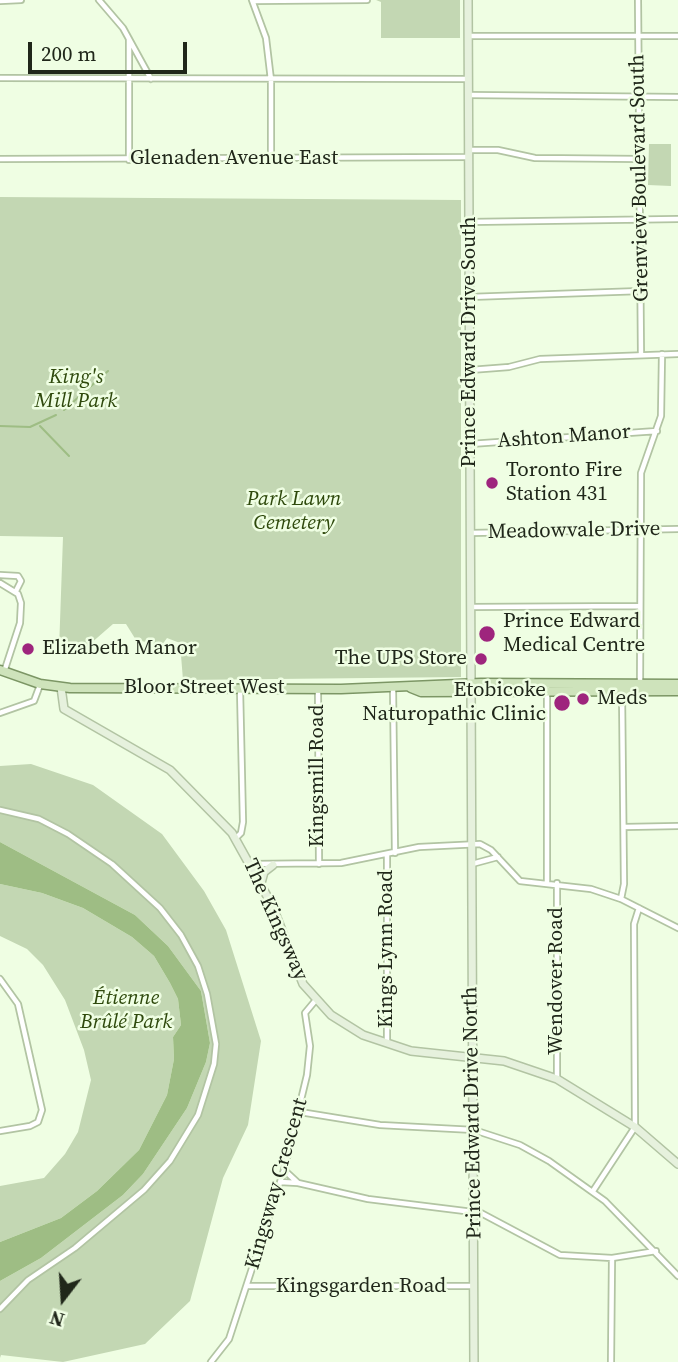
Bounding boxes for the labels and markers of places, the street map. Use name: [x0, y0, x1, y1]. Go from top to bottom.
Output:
place label: Toronto Fire Station 431: [506, 458, 622, 508]
marker: Toronto Fire Station 431: [484, 475, 500, 491]
place label: Prince Edward Medical Centre: [503, 609, 645, 659]
marker: Prince Edward Medical Centre: [477, 624, 497, 644]
place label: Elizabeth Manor: [42, 636, 197, 662]
marker: Elizabeth Manor: [20, 641, 36, 657]
place label: The UPS Store: [335, 646, 467, 672]
marker: The UPS Store: [473, 651, 489, 667]
place label: Etobicoke Naturopathic Clinic: [362, 678, 546, 728]
place label: Meds: [597, 686, 647, 712]
marker: Meds: [575, 691, 591, 707]
marker: Etobicoke Naturopathic Clinic: [552, 693, 572, 713]

